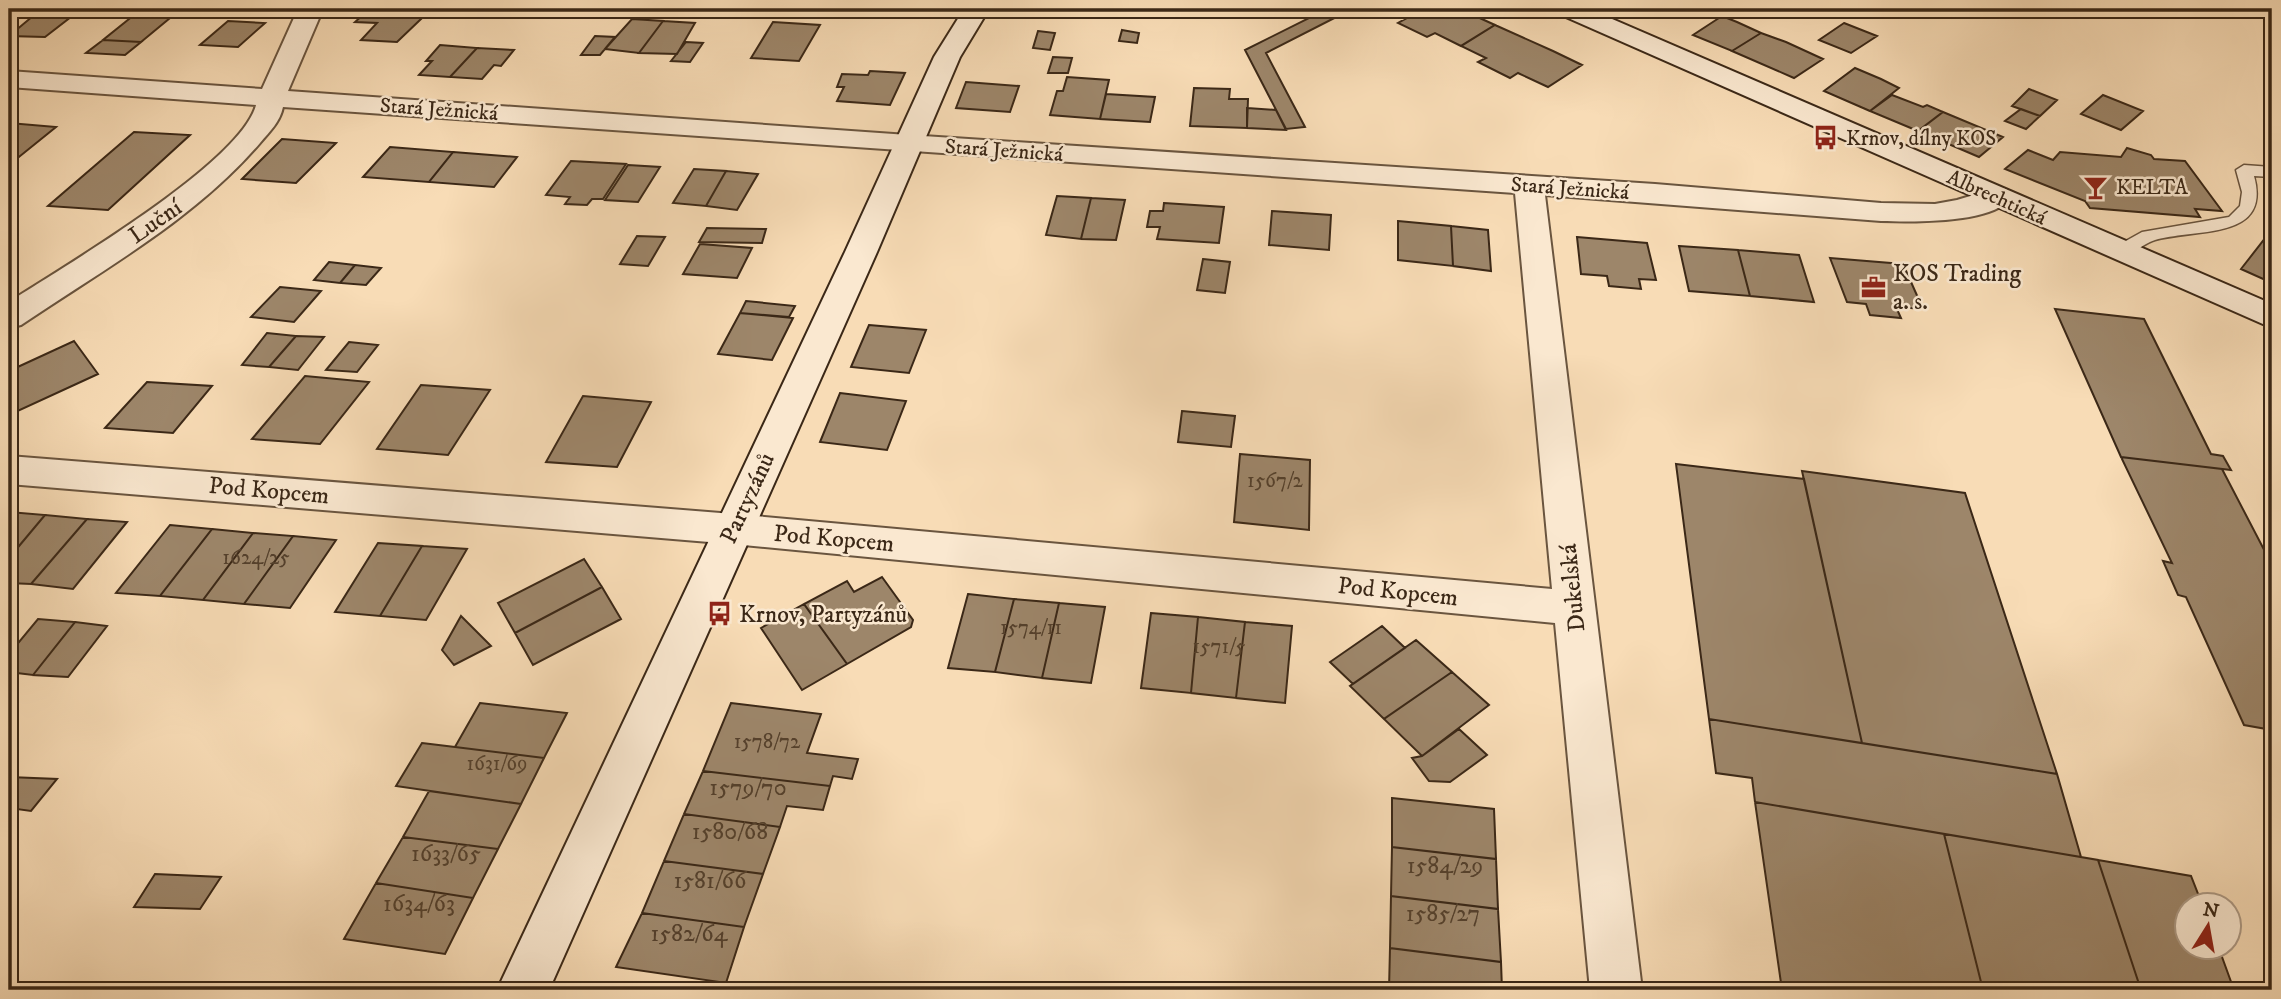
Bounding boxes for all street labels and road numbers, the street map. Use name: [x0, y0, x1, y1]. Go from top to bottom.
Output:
street label: Stará Ježnická: [379, 93, 499, 127]
street label: Stará Ježnická: [944, 134, 1064, 168]
street label: Albrechtická: [1943, 164, 2051, 231]
street label: Stará Ježnická: [1510, 172, 1630, 206]
street label: Luční: [123, 192, 189, 251]
street label: Partyzánů: [714, 448, 782, 549]
street label: Pod Kopcem: [207, 471, 330, 511]
street label: Pod Kopcem: [772, 519, 895, 559]
street label: Dukelská: [1553, 542, 1593, 633]
street label: Pod Kopcem: [1336, 571, 1460, 613]

